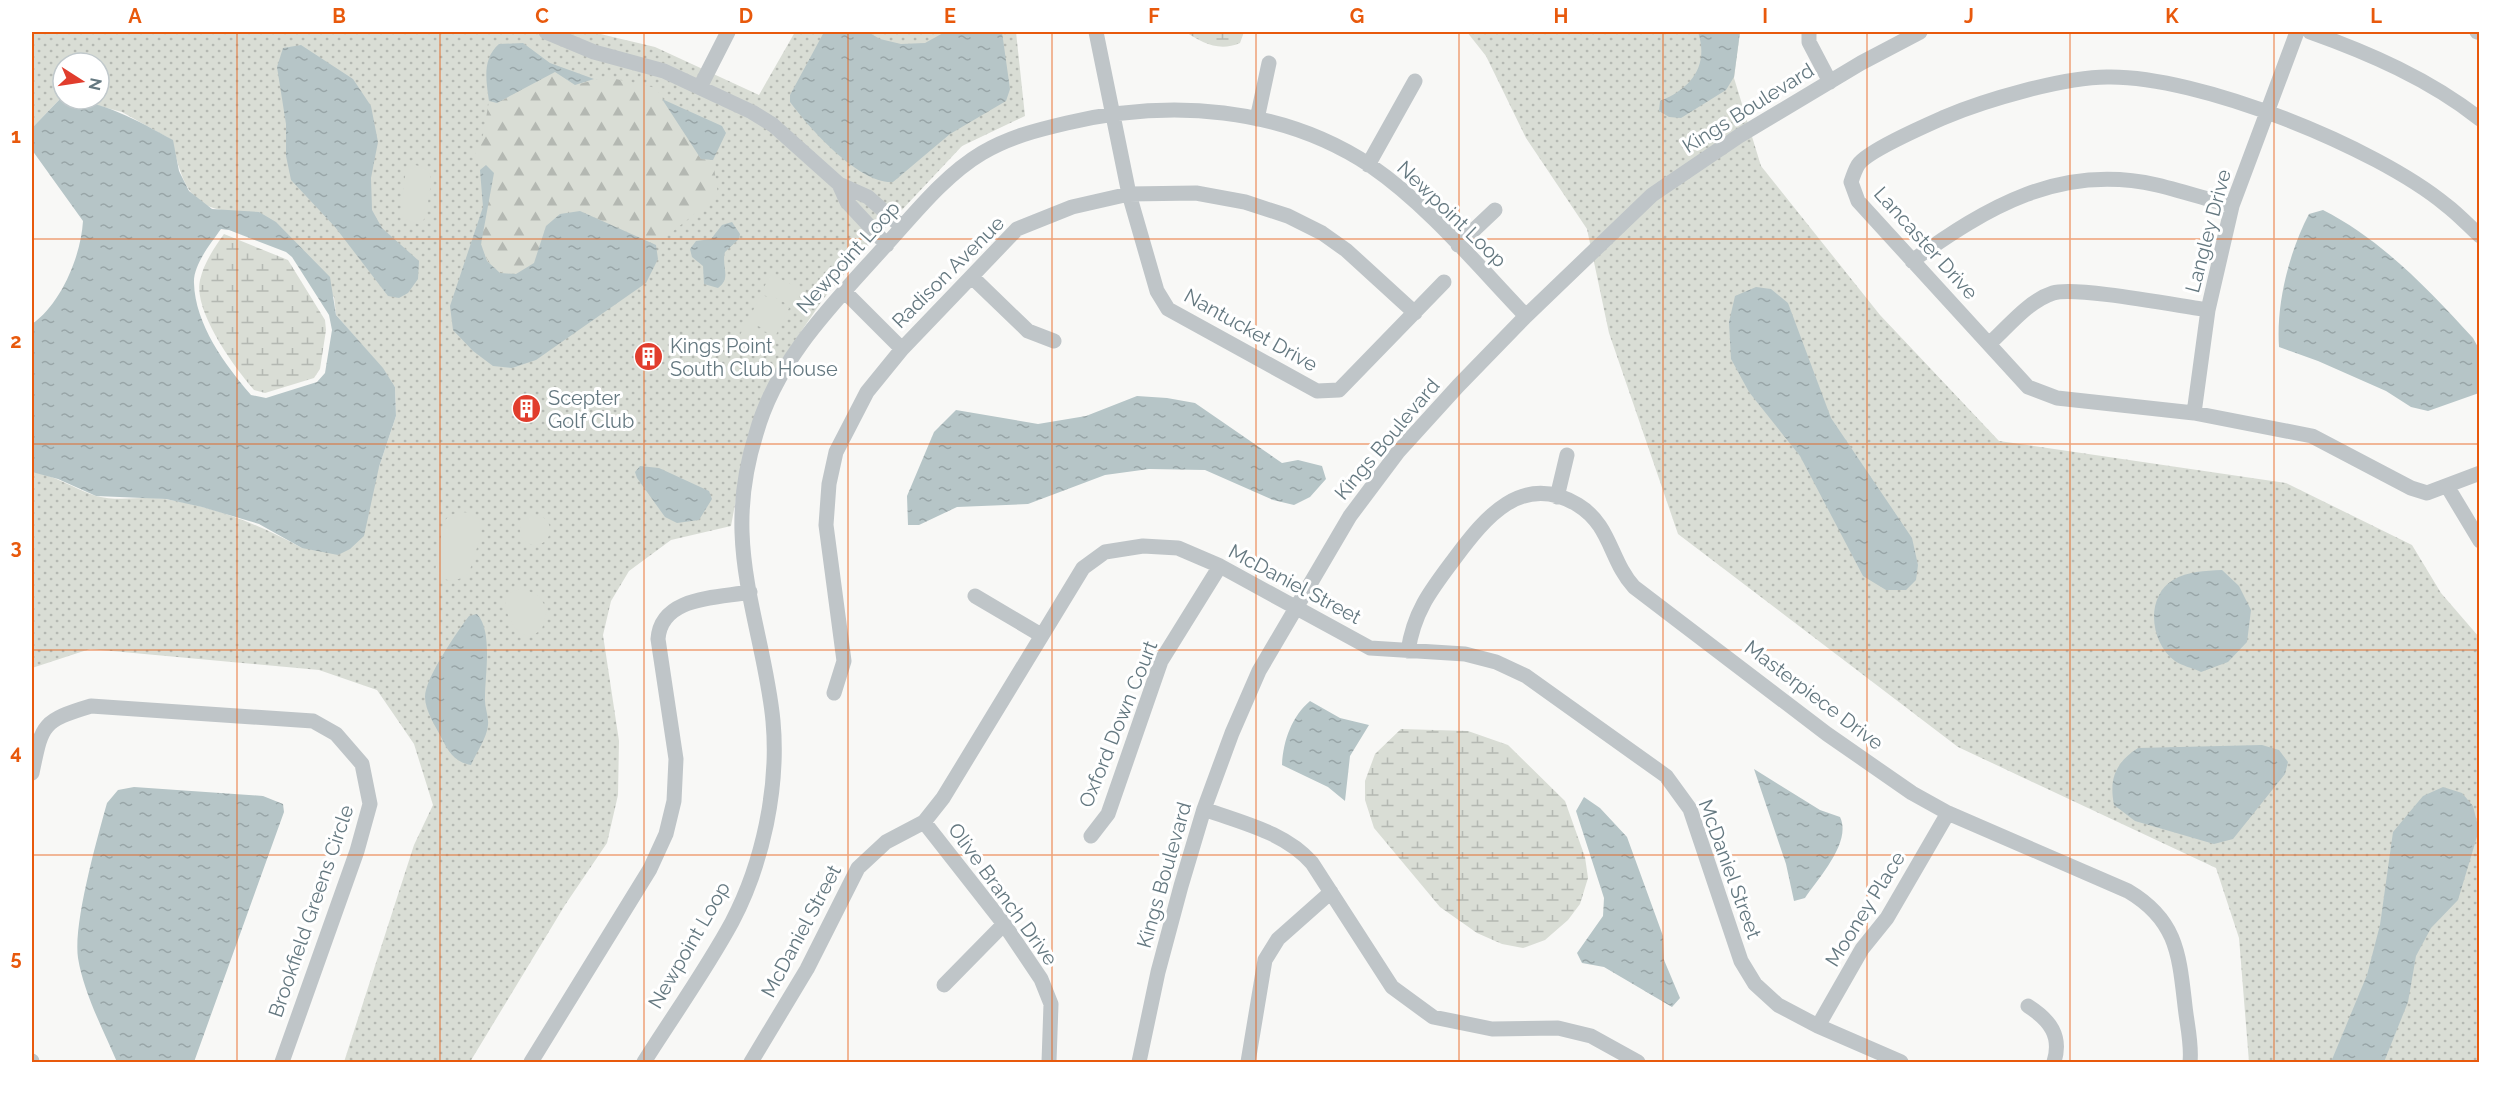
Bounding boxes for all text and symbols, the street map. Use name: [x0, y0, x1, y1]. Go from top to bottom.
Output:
text: A: [128, 4, 142, 28]
text: B: [332, 4, 346, 28]
text: C: [535, 4, 549, 28]
text: D: [739, 4, 753, 28]
text: E: [944, 4, 956, 28]
text: F: [1148, 4, 1160, 28]
text: G: [1350, 4, 1364, 28]
text: H: [1554, 4, 1568, 28]
text: I: [1762, 4, 1768, 28]
text: J: [1964, 4, 1974, 28]
text: K: [2165, 4, 2179, 28]
text: L: [2370, 4, 2382, 28]
north arrow: [51, 51, 111, 111]
street label: Kings Boulevard: [1678, 58, 1818, 158]
text: N: [85, 76, 106, 92]
text: 1: [11, 124, 21, 148]
street label: Newpoint Loop: [1392, 156, 1512, 272]
street label: Langley Drive: [2180, 167, 2236, 295]
street label: Lancaster Drive: [1869, 182, 1983, 305]
street label: Newpoint Loop: [791, 196, 905, 318]
street label: Radison Avenue: [887, 211, 1009, 333]
street label: Nantucket Drive: [1180, 283, 1322, 377]
text: 2: [10, 329, 22, 353]
place label: Kings Point South Club House: [670, 334, 838, 381]
building icon: Kings Point South Club House: [633, 341, 665, 373]
street label: Kings Boulevard: [1329, 374, 1445, 504]
place label: Scepter Golf Club: [548, 386, 634, 433]
building icon: Scepter Golf Club: [511, 393, 543, 425]
text: 3: [10, 535, 22, 559]
street label: McDaniel Street: [1225, 539, 1366, 629]
street label: Masterpiece Drive: [1740, 635, 1888, 755]
street label: Oxford Down Court: [1074, 637, 1162, 811]
text: 4: [10, 740, 22, 764]
street label: McDaniel Street: [1694, 796, 1766, 942]
street label: Kings Boulevard: [1132, 799, 1196, 951]
street label: Brookfield Greens Circle: [263, 801, 359, 1020]
street label: Olive Branch Drive: [943, 818, 1063, 970]
street label: Mooney Place: [1820, 847, 1910, 971]
street label: McDaniel Street: [756, 860, 846, 1001]
street label: Newpoint Loop: [643, 877, 735, 1013]
text: 5: [10, 946, 22, 970]

